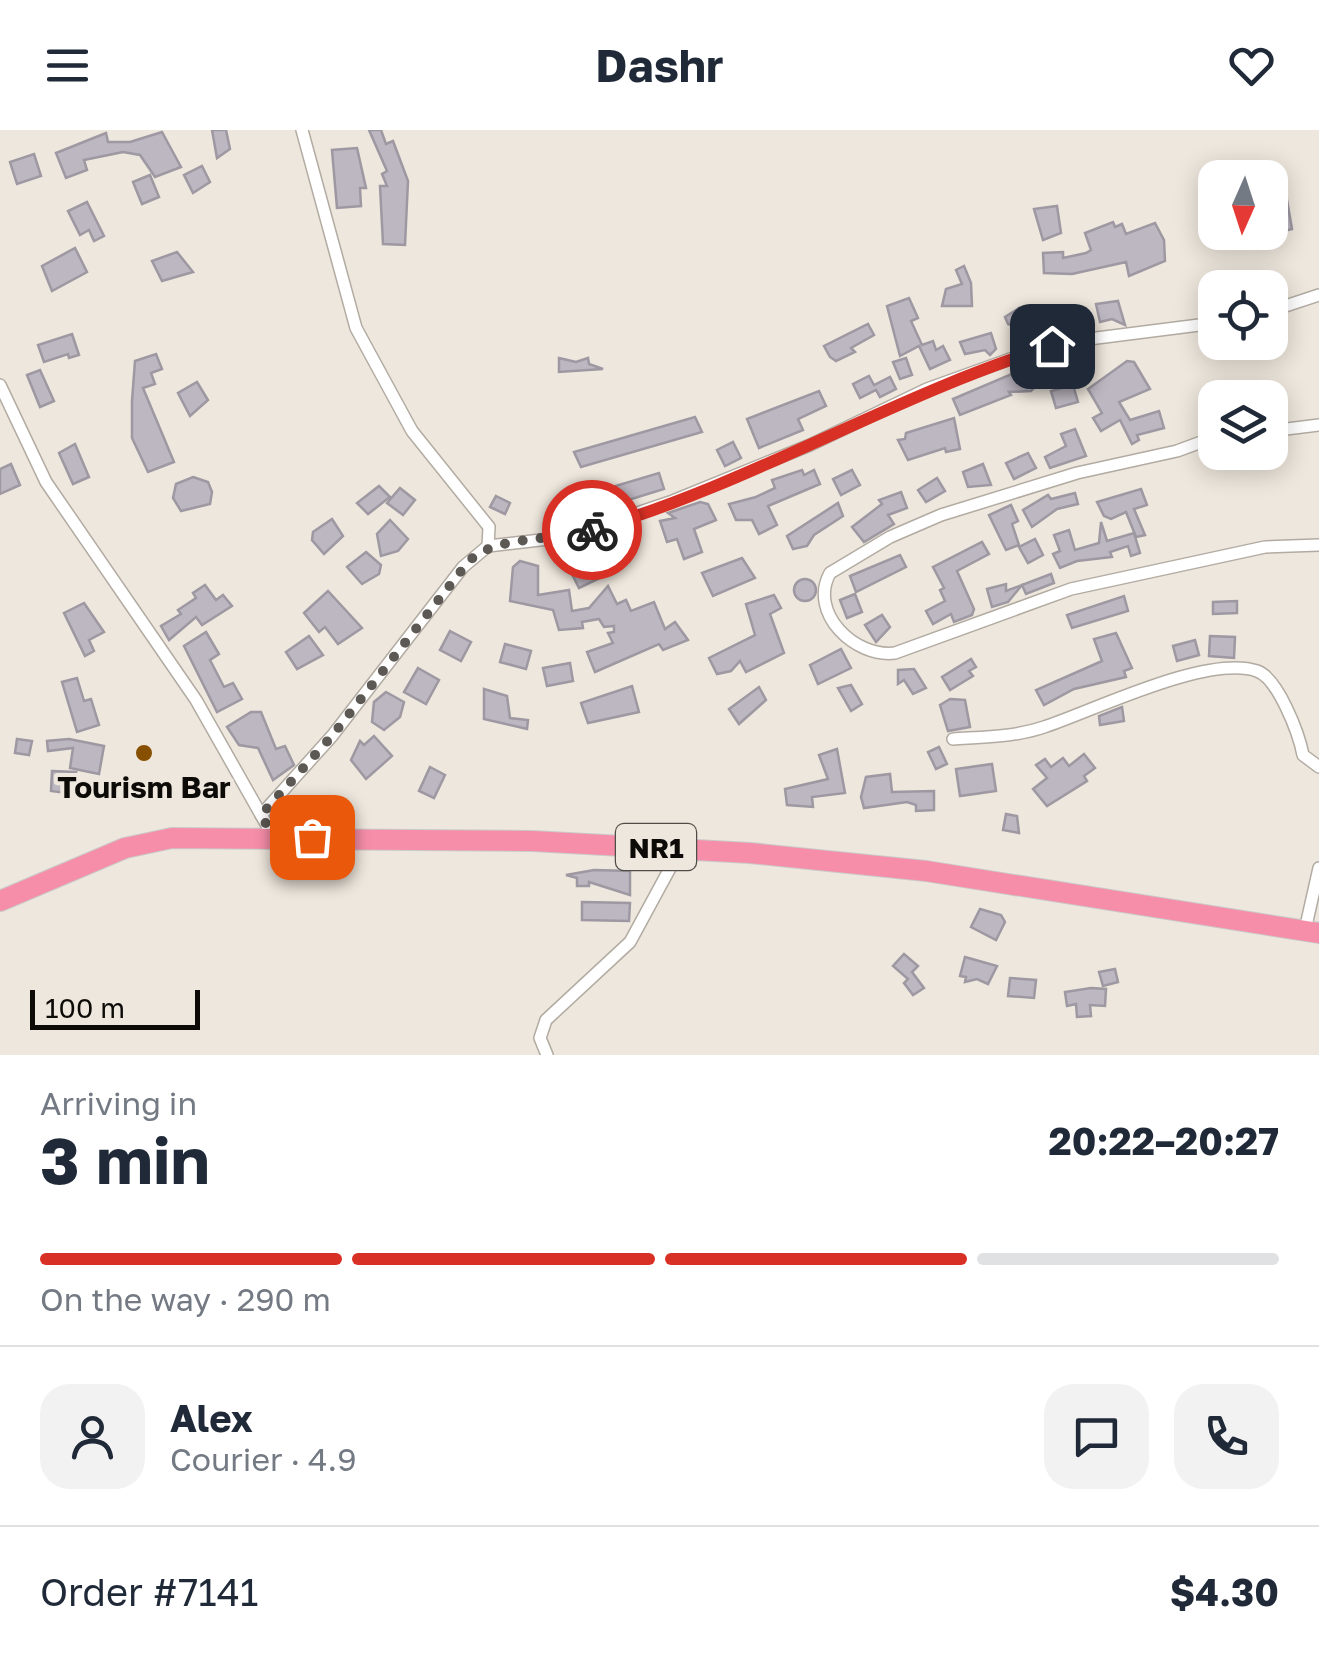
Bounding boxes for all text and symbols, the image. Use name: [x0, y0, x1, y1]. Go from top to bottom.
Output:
icon: menu: [40, 38, 95, 93]
text: Dashr: [595, 38, 724, 92]
icon: heart: [1224, 38, 1279, 93]
north arrow: [1198, 160, 1288, 250]
map controls: [1198, 160, 1288, 470]
button: locate: [1198, 270, 1288, 360]
pin: [1010, 304, 1095, 389]
icon: home: [1025, 319, 1080, 374]
button: layers: [1198, 380, 1288, 470]
courier: [542, 480, 642, 580]
icon: bike: [565, 503, 620, 558]
marker: Tourism Bar: [133, 742, 155, 764]
place label: Tourism Bar: [57, 769, 231, 805]
pin: [270, 795, 355, 880]
icon: bag: [285, 810, 340, 865]
road number: NR1: [616, 824, 696, 870]
scale bar: [30, 985, 200, 1030]
text: 100 m: [45, 991, 125, 1024]
text: Arriving in: [40, 1084, 197, 1122]
text: 20:22–20:27: [1049, 1118, 1279, 1163]
text: 3 min: [40, 1120, 210, 1198]
text: On the way · 290 m: [40, 1280, 331, 1318]
button: person: [40, 1384, 145, 1489]
button: chat: [1044, 1384, 1149, 1489]
button: phone: [1174, 1384, 1279, 1489]
text: Alex: [170, 1395, 253, 1440]
text: Courier · 4.9: [170, 1440, 357, 1478]
text: Order #7141: [40, 1569, 258, 1614]
text: $4.30: [1170, 1569, 1279, 1614]

